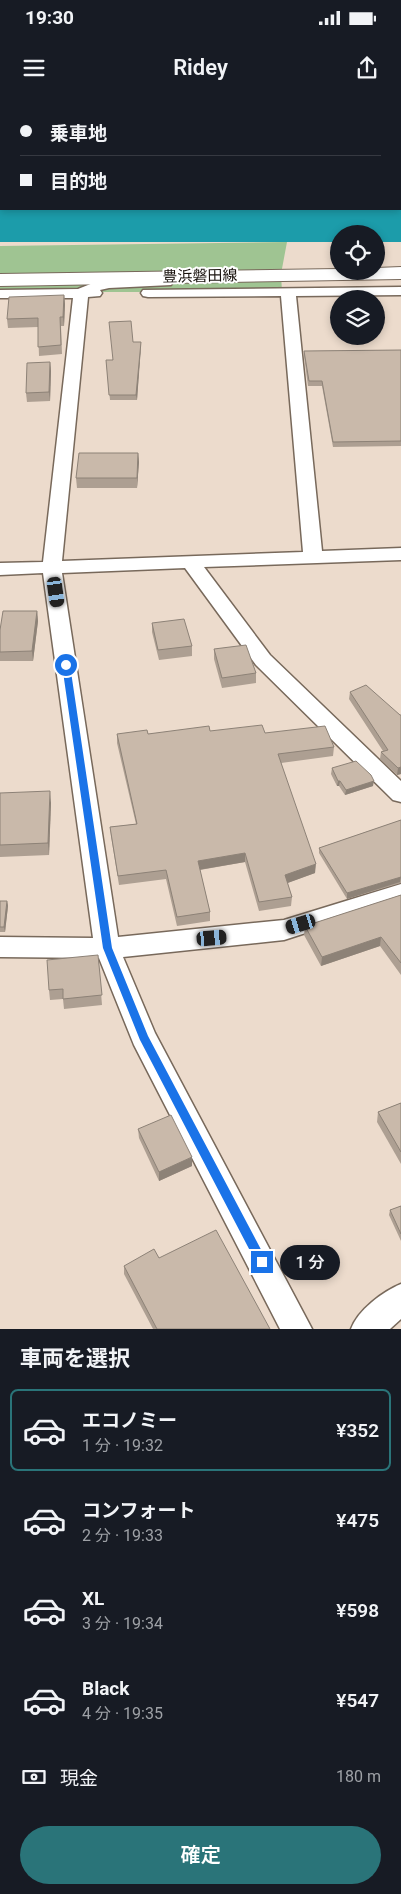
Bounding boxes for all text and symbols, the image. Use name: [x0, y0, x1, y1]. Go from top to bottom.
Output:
text: 19:30: [25, 6, 74, 29]
icon: menu: [20, 54, 48, 82]
icon: share: [353, 54, 381, 82]
text: Ridey: [173, 55, 228, 80]
text: 乗車地: [50, 122, 107, 145]
text: 目的地: [50, 170, 107, 193]
map controls: [330, 225, 385, 345]
button: locate: [330, 225, 385, 280]
street label: 豊浜磐田線: [162, 266, 238, 286]
button: layers: [330, 290, 385, 345]
car: [46, 576, 65, 608]
route start: [55, 654, 77, 676]
car: [284, 912, 317, 936]
car: [196, 929, 227, 947]
callout: 1 分: [280, 1244, 340, 1280]
route end: [251, 1251, 273, 1273]
text: 1 分: [295, 1253, 325, 1272]
text: 車両を選択: [20, 1346, 130, 1371]
icon: car: [22, 1408, 67, 1453]
text: エコノミー: [82, 1409, 177, 1432]
text: ¥352: [336, 1419, 379, 1442]
text: 1 分 · 19:32: [82, 1436, 163, 1455]
icon: car: [22, 1498, 67, 1543]
text: コンフォート: [82, 1499, 195, 1522]
text: ¥475: [336, 1509, 379, 1532]
text: 2 分 · 19:33: [82, 1526, 163, 1545]
text: XL: [82, 1587, 104, 1610]
icon: car: [22, 1588, 67, 1633]
text: ¥598: [336, 1599, 379, 1622]
text: 3 分 · 19:34: [82, 1614, 163, 1633]
text: Black: [82, 1677, 129, 1700]
icon: car: [22, 1678, 67, 1723]
text: ¥547: [336, 1689, 379, 1712]
text: 4 分 · 19:35: [82, 1704, 163, 1723]
icon: cash: [20, 1763, 48, 1791]
text: 現金: [60, 1767, 98, 1790]
text: 180 m: [336, 1767, 381, 1786]
button: 確定: [20, 1826, 381, 1884]

